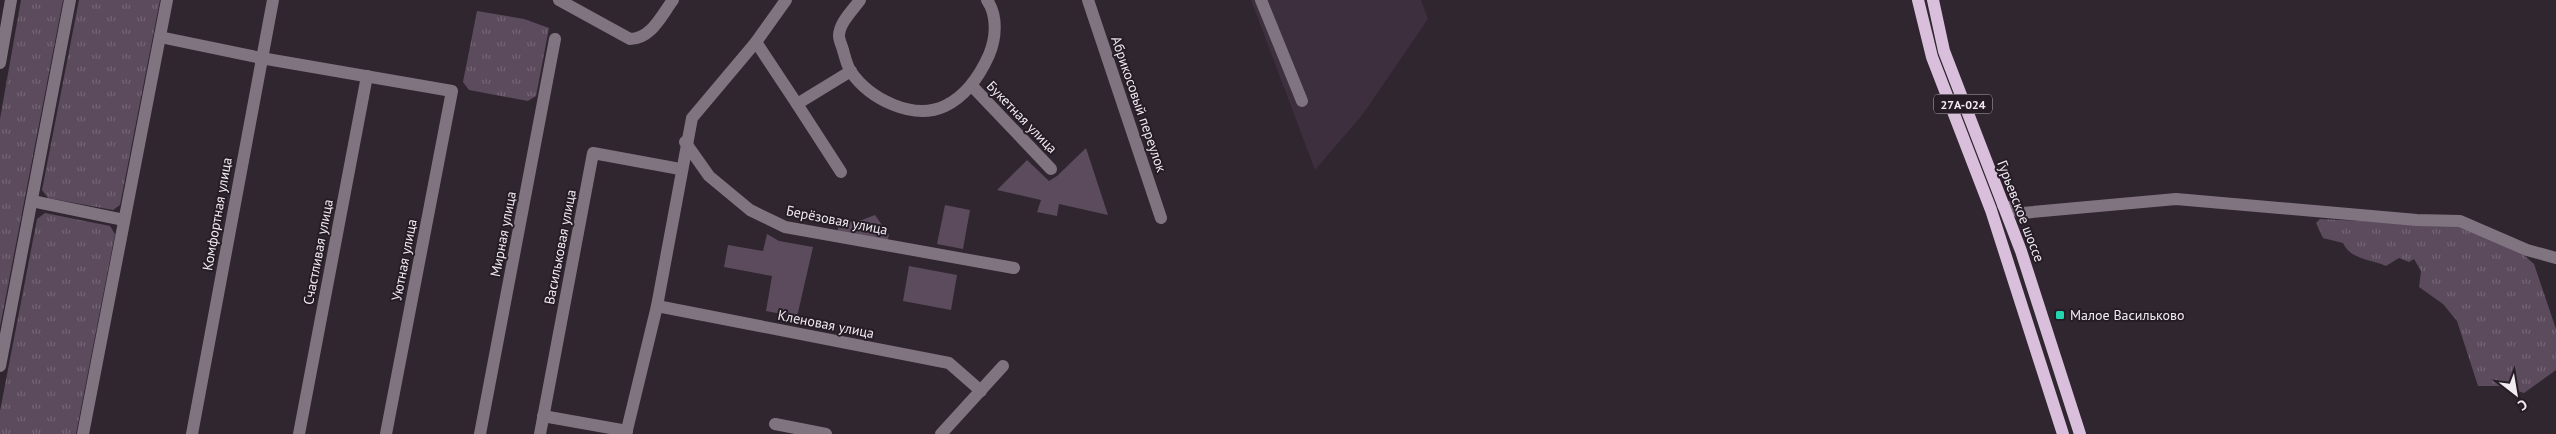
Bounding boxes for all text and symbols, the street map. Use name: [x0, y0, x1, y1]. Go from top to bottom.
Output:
street label: Абрикосовый переулок: [1107, 34, 1171, 175]
street label: Букетная улица: [983, 77, 1061, 157]
road number: 27А-024: [1934, 95, 1992, 114]
street label: Комфортная улица: [198, 156, 236, 272]
street label: Гурьевское шоссе: [1993, 158, 2049, 264]
street label: Васильковая улица: [540, 188, 580, 306]
street label: Мирная улица: [486, 190, 520, 278]
street label: Счастливая улица: [299, 198, 337, 306]
street label: Берёзовая улица: [785, 201, 889, 239]
street label: Уютная улица: [387, 218, 421, 302]
street label: Кленовая улица: [776, 306, 876, 342]
place label: Малое Васильково: [2070, 306, 2185, 324]
marker: Малое Васильково: [2054, 309, 2066, 321]
north arrow: [2491, 369, 2541, 419]
text: С: [2515, 395, 2531, 415]

